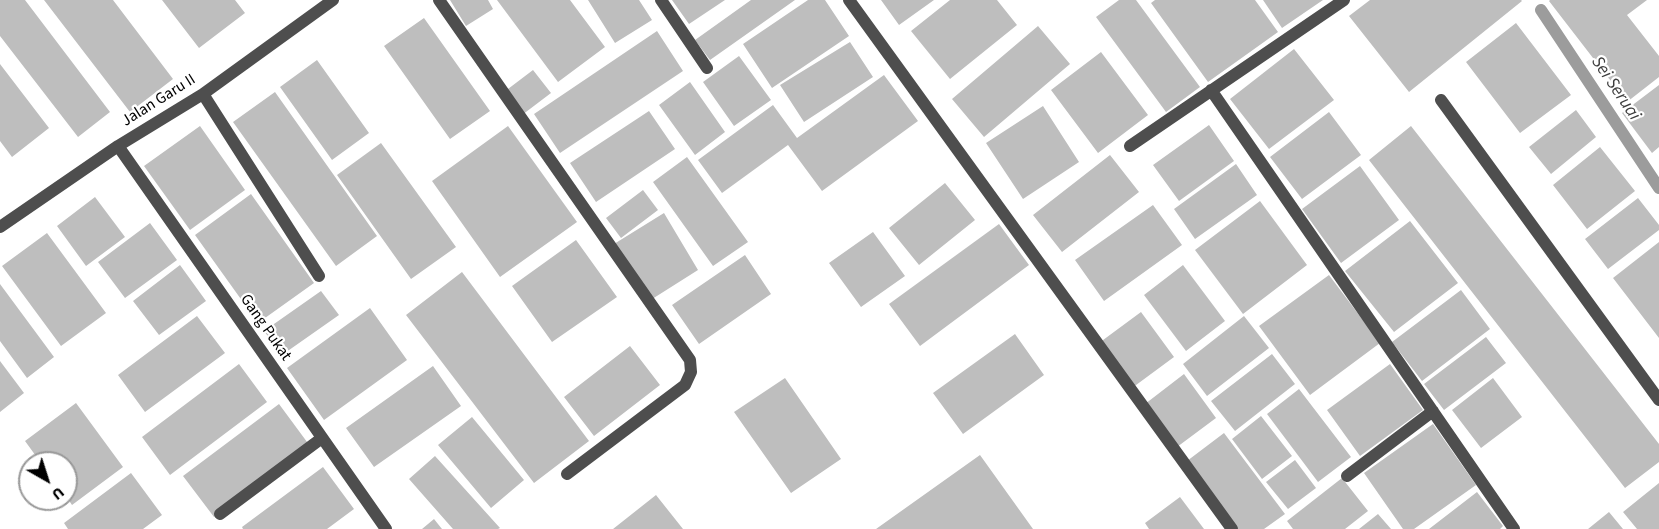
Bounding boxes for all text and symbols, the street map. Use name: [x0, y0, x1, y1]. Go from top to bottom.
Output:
water label: Sei Seruai: [1586, 53, 1644, 125]
street label: Jalan Garu II: [118, 71, 200, 131]
street label: Gang Pukat: [235, 291, 295, 365]
north arrow: [18, 451, 78, 511]
text: U: [47, 482, 69, 505]

